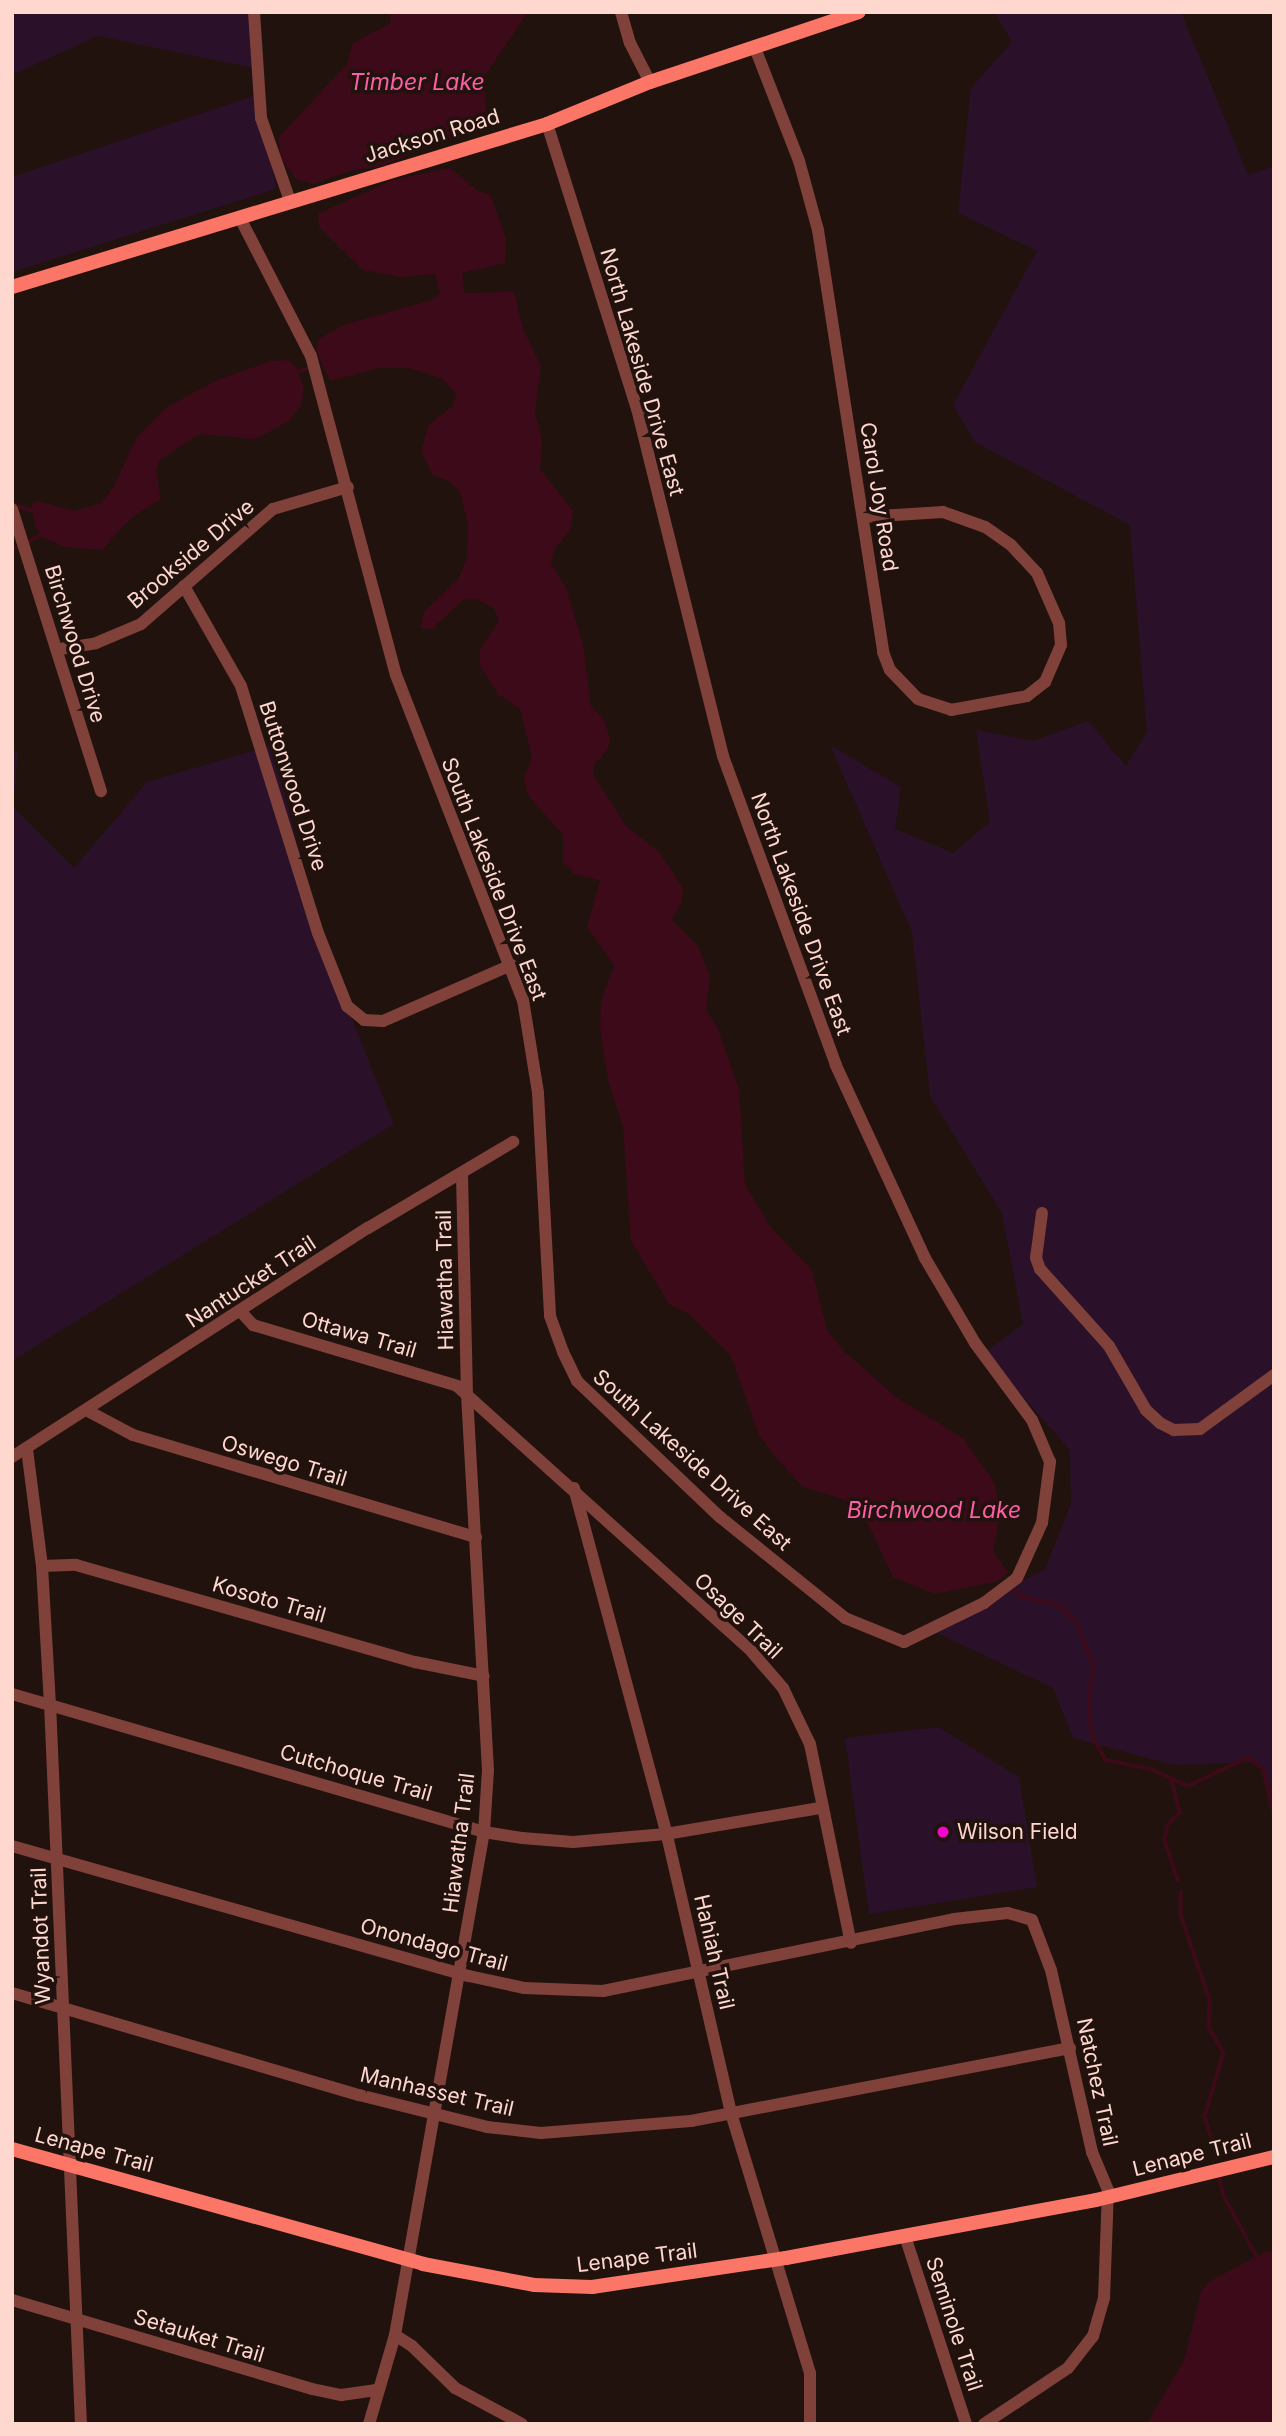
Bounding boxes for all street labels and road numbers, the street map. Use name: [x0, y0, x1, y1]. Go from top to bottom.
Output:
street label: Jackson Road: [361, 103, 503, 169]
street label: North Lakeside Drive East: [595, 245, 689, 499]
street label: Carol Joy Road: [855, 421, 903, 573]
street label: Brookside Drive: [123, 494, 259, 614]
street label: Birchwood Drive: [39, 562, 111, 726]
street label: Buttonwood Drive: [254, 698, 332, 874]
street label: South Lakeside Drive East: [436, 754, 552, 1004]
street label: North Lakeside Drive East: [745, 789, 857, 1039]
street label: Hiawatha Trail: [431, 1209, 459, 1351]
street label: Nantucket Trail: [181, 1231, 321, 1333]
street label: Ottawa Trail: [299, 1307, 419, 1363]
street label: South Lakeside Drive East: [588, 1364, 796, 1556]
street label: Oswego Trail: [218, 1430, 350, 1492]
street label: Osage Trail: [689, 1568, 787, 1664]
street label: Kosoto Trail: [209, 1572, 329, 1628]
street label: Cutchoque Trail: [277, 1739, 435, 1807]
street label: Hiawatha Trail: [438, 1772, 480, 1914]
street label: Wyandot Trail: [26, 1867, 56, 2005]
street label: Hahiah Trail: [689, 1892, 739, 2012]
street label: Onondago Trail: [357, 1913, 511, 1977]
street label: Natchez Trail: [1071, 2016, 1123, 2148]
street label: Manhasset Trail: [358, 2062, 516, 2122]
street label: Lenape Trail: [32, 2122, 156, 2178]
street label: Lenape Trail: [1130, 2128, 1254, 2182]
street label: Lenape Trail: [575, 2238, 699, 2278]
street label: Seminole Trail: [920, 2254, 988, 2394]
street label: Setauket Trail: [131, 2304, 267, 2368]

